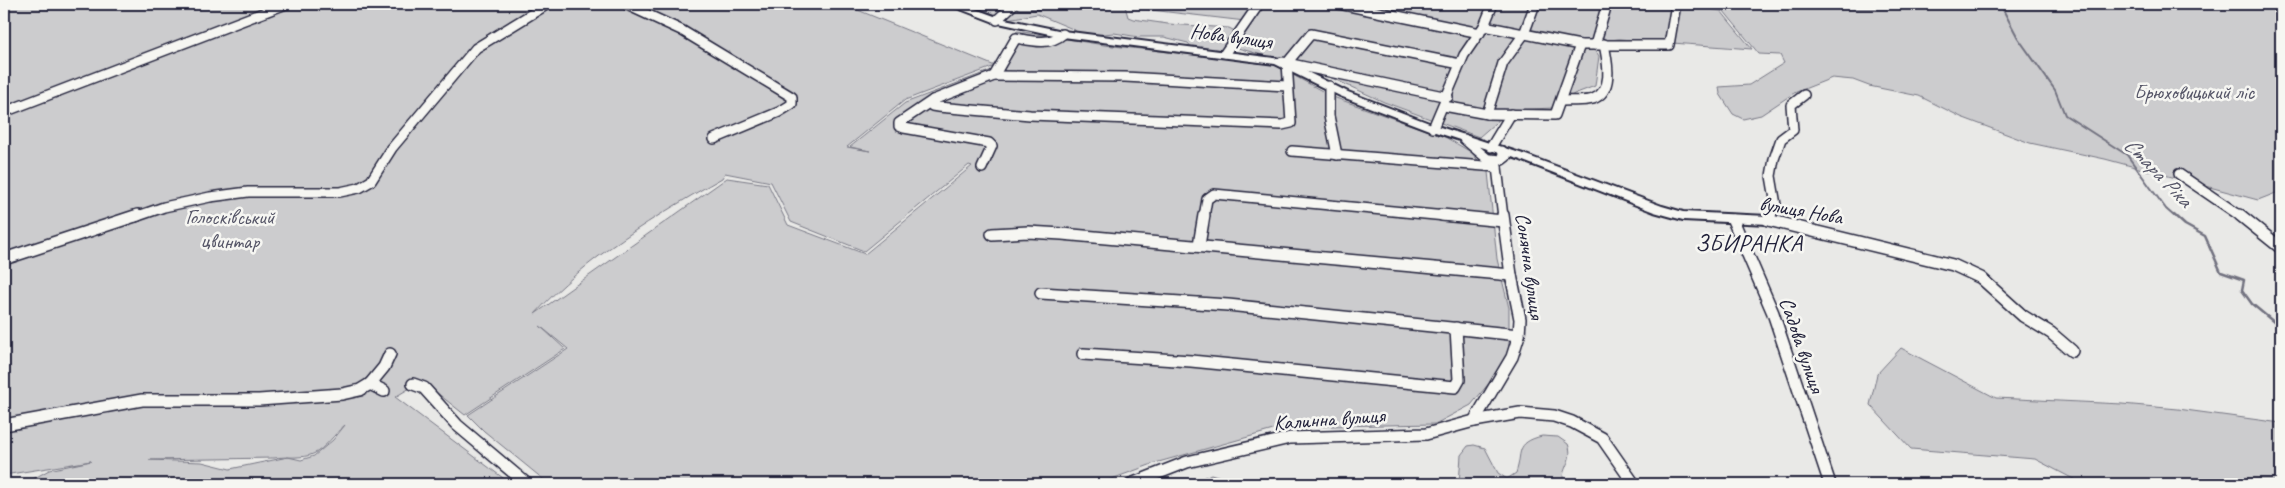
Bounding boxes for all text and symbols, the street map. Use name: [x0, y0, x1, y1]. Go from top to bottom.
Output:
street label: Нова вулиця: [1189, 17, 1275, 55]
park label: Брюховицький ліс: [2134, 79, 2256, 105]
water label: Стара Ріка: [2118, 131, 2200, 215]
street label: вулиця Нова: [1758, 190, 1846, 230]
park label: Голосківський цвинтар: [185, 204, 276, 254]
street label: Сонячна вулиця: [1510, 211, 1551, 322]
district label: ЗБИРАНКА: [1695, 228, 1803, 258]
street label: Садова вулиця: [1774, 294, 1831, 398]
street label: Калинна вулиця: [1272, 402, 1387, 436]

